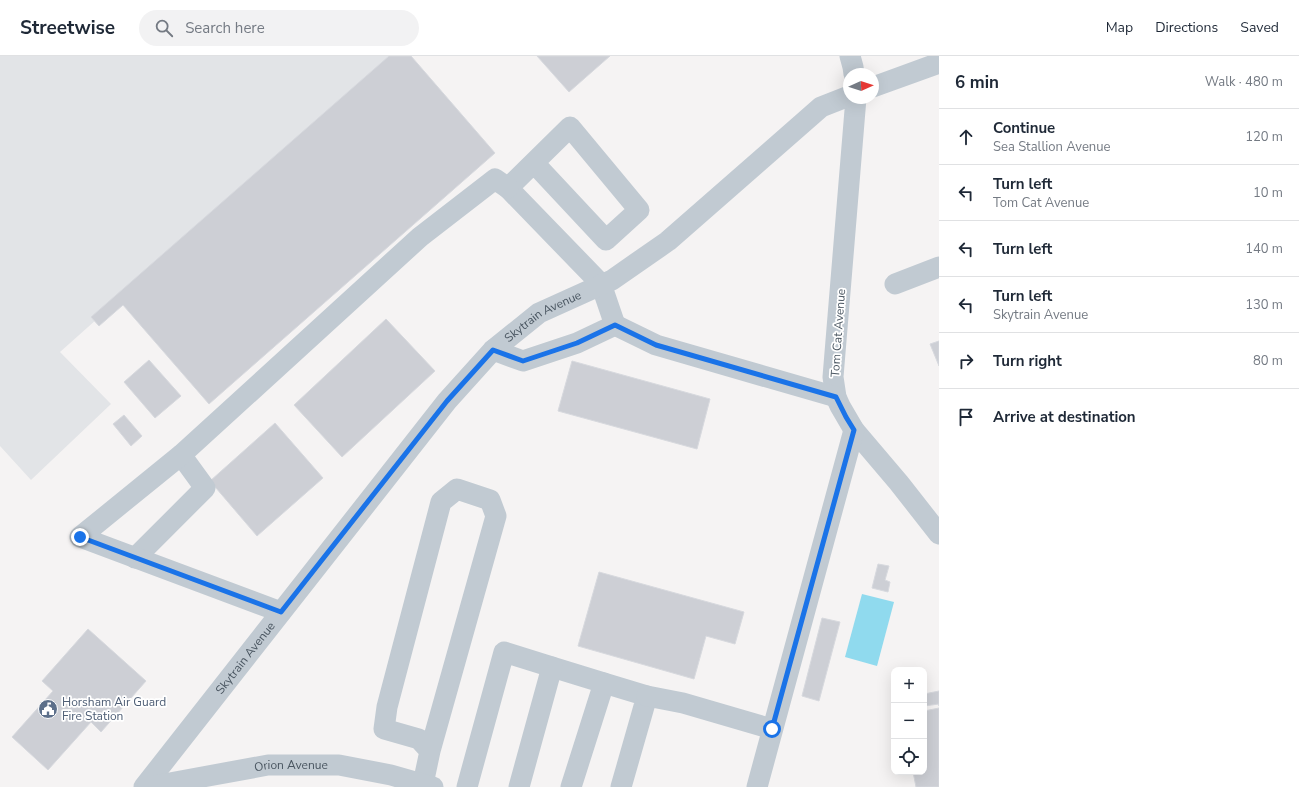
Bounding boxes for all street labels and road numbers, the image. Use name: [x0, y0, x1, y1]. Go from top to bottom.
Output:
street label: Skytrain Avenue: [501, 287, 584, 346]
street label: Tom Cat Avenue: [827, 288, 849, 378]
street label: Skytrain Avenue: [212, 618, 279, 698]
street label: Orion Avenue: [253, 757, 328, 775]

